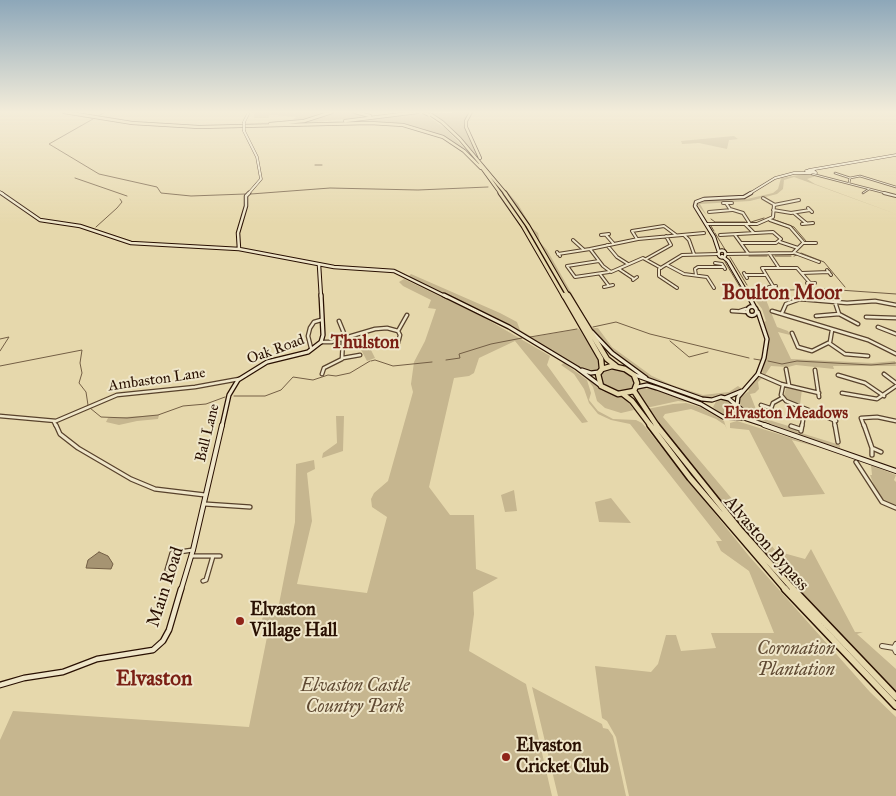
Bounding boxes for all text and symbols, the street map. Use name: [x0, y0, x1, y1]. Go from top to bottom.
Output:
district label: Boulton Moor: [722, 282, 842, 306]
street label: Oak Road: [245, 331, 307, 369]
district label: Thulston: [331, 333, 399, 355]
street label: Ambaston Lane: [107, 364, 207, 396]
street label: Ball Lane: [192, 402, 224, 464]
district label: Elvaston Meadows: [724, 404, 848, 424]
street label: Alvaston Bypass: [719, 492, 813, 596]
street label: Main Road: [143, 544, 189, 630]
place label: Elvaston Village Hall: [250, 600, 337, 642]
marker: Elvaston Village Hall: [234, 615, 246, 627]
park label: Coronation Plantation: [757, 639, 835, 682]
district label: Elvaston: [116, 667, 192, 693]
park label: Elvaston Castle Country Park: [300, 676, 410, 719]
place label: Elvaston Cricket Club: [516, 736, 609, 779]
marker: Elvaston Cricket Club: [500, 751, 512, 763]

